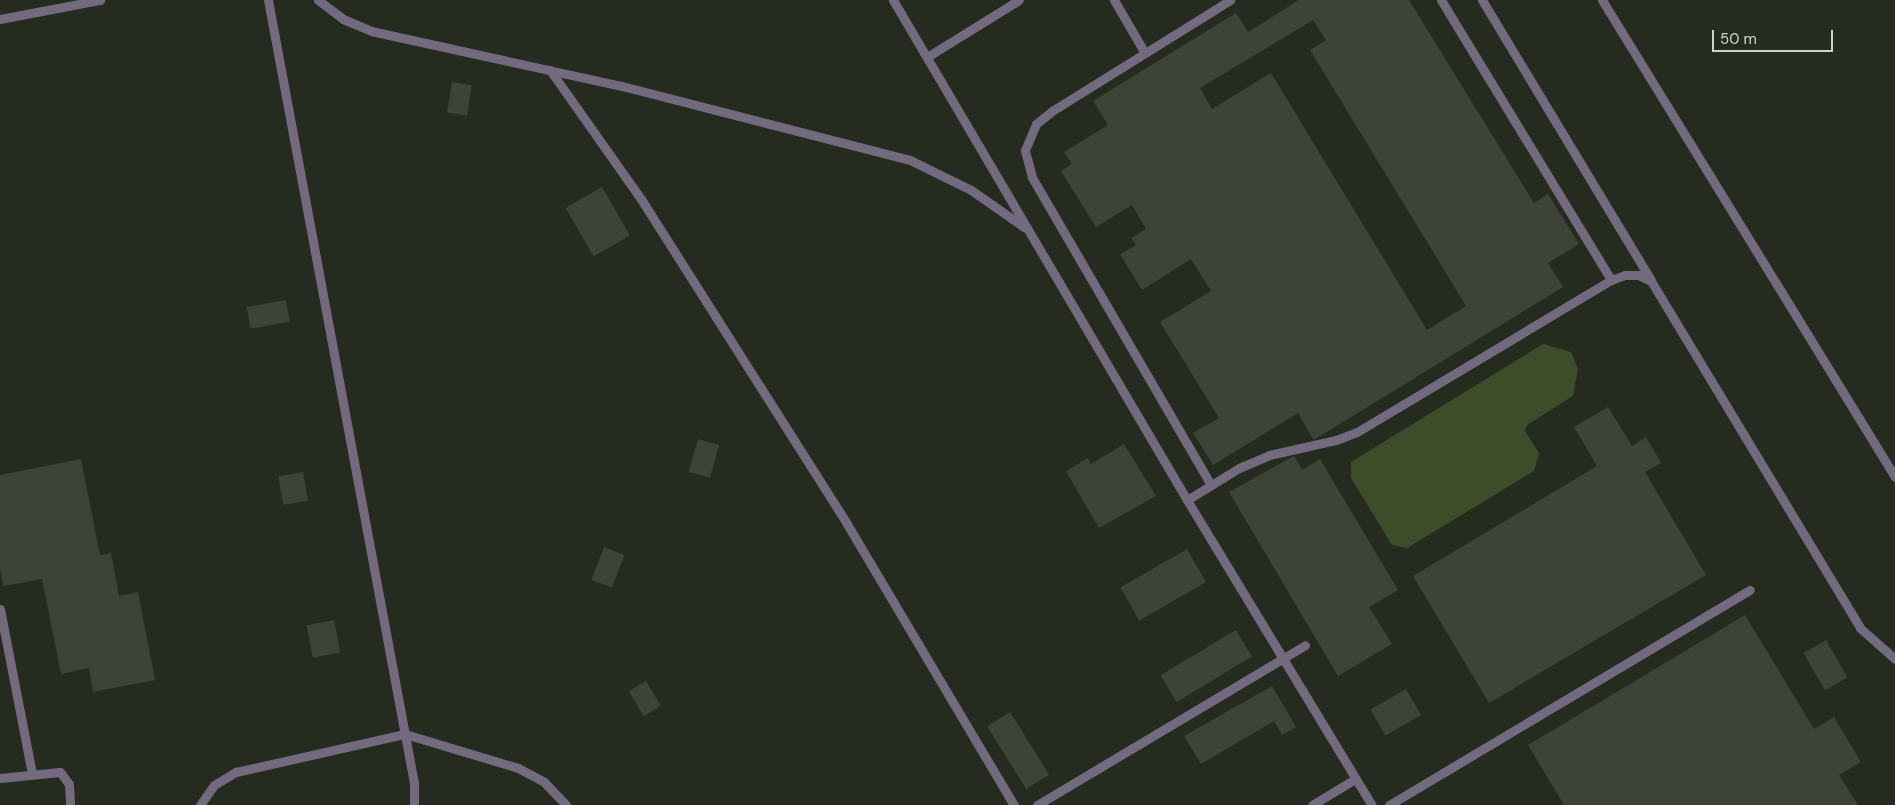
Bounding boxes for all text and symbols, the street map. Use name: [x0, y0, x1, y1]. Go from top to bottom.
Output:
scale bar: [1715, 20, 1836, 52]
text: 50 m: [1720, 29, 1757, 49]

